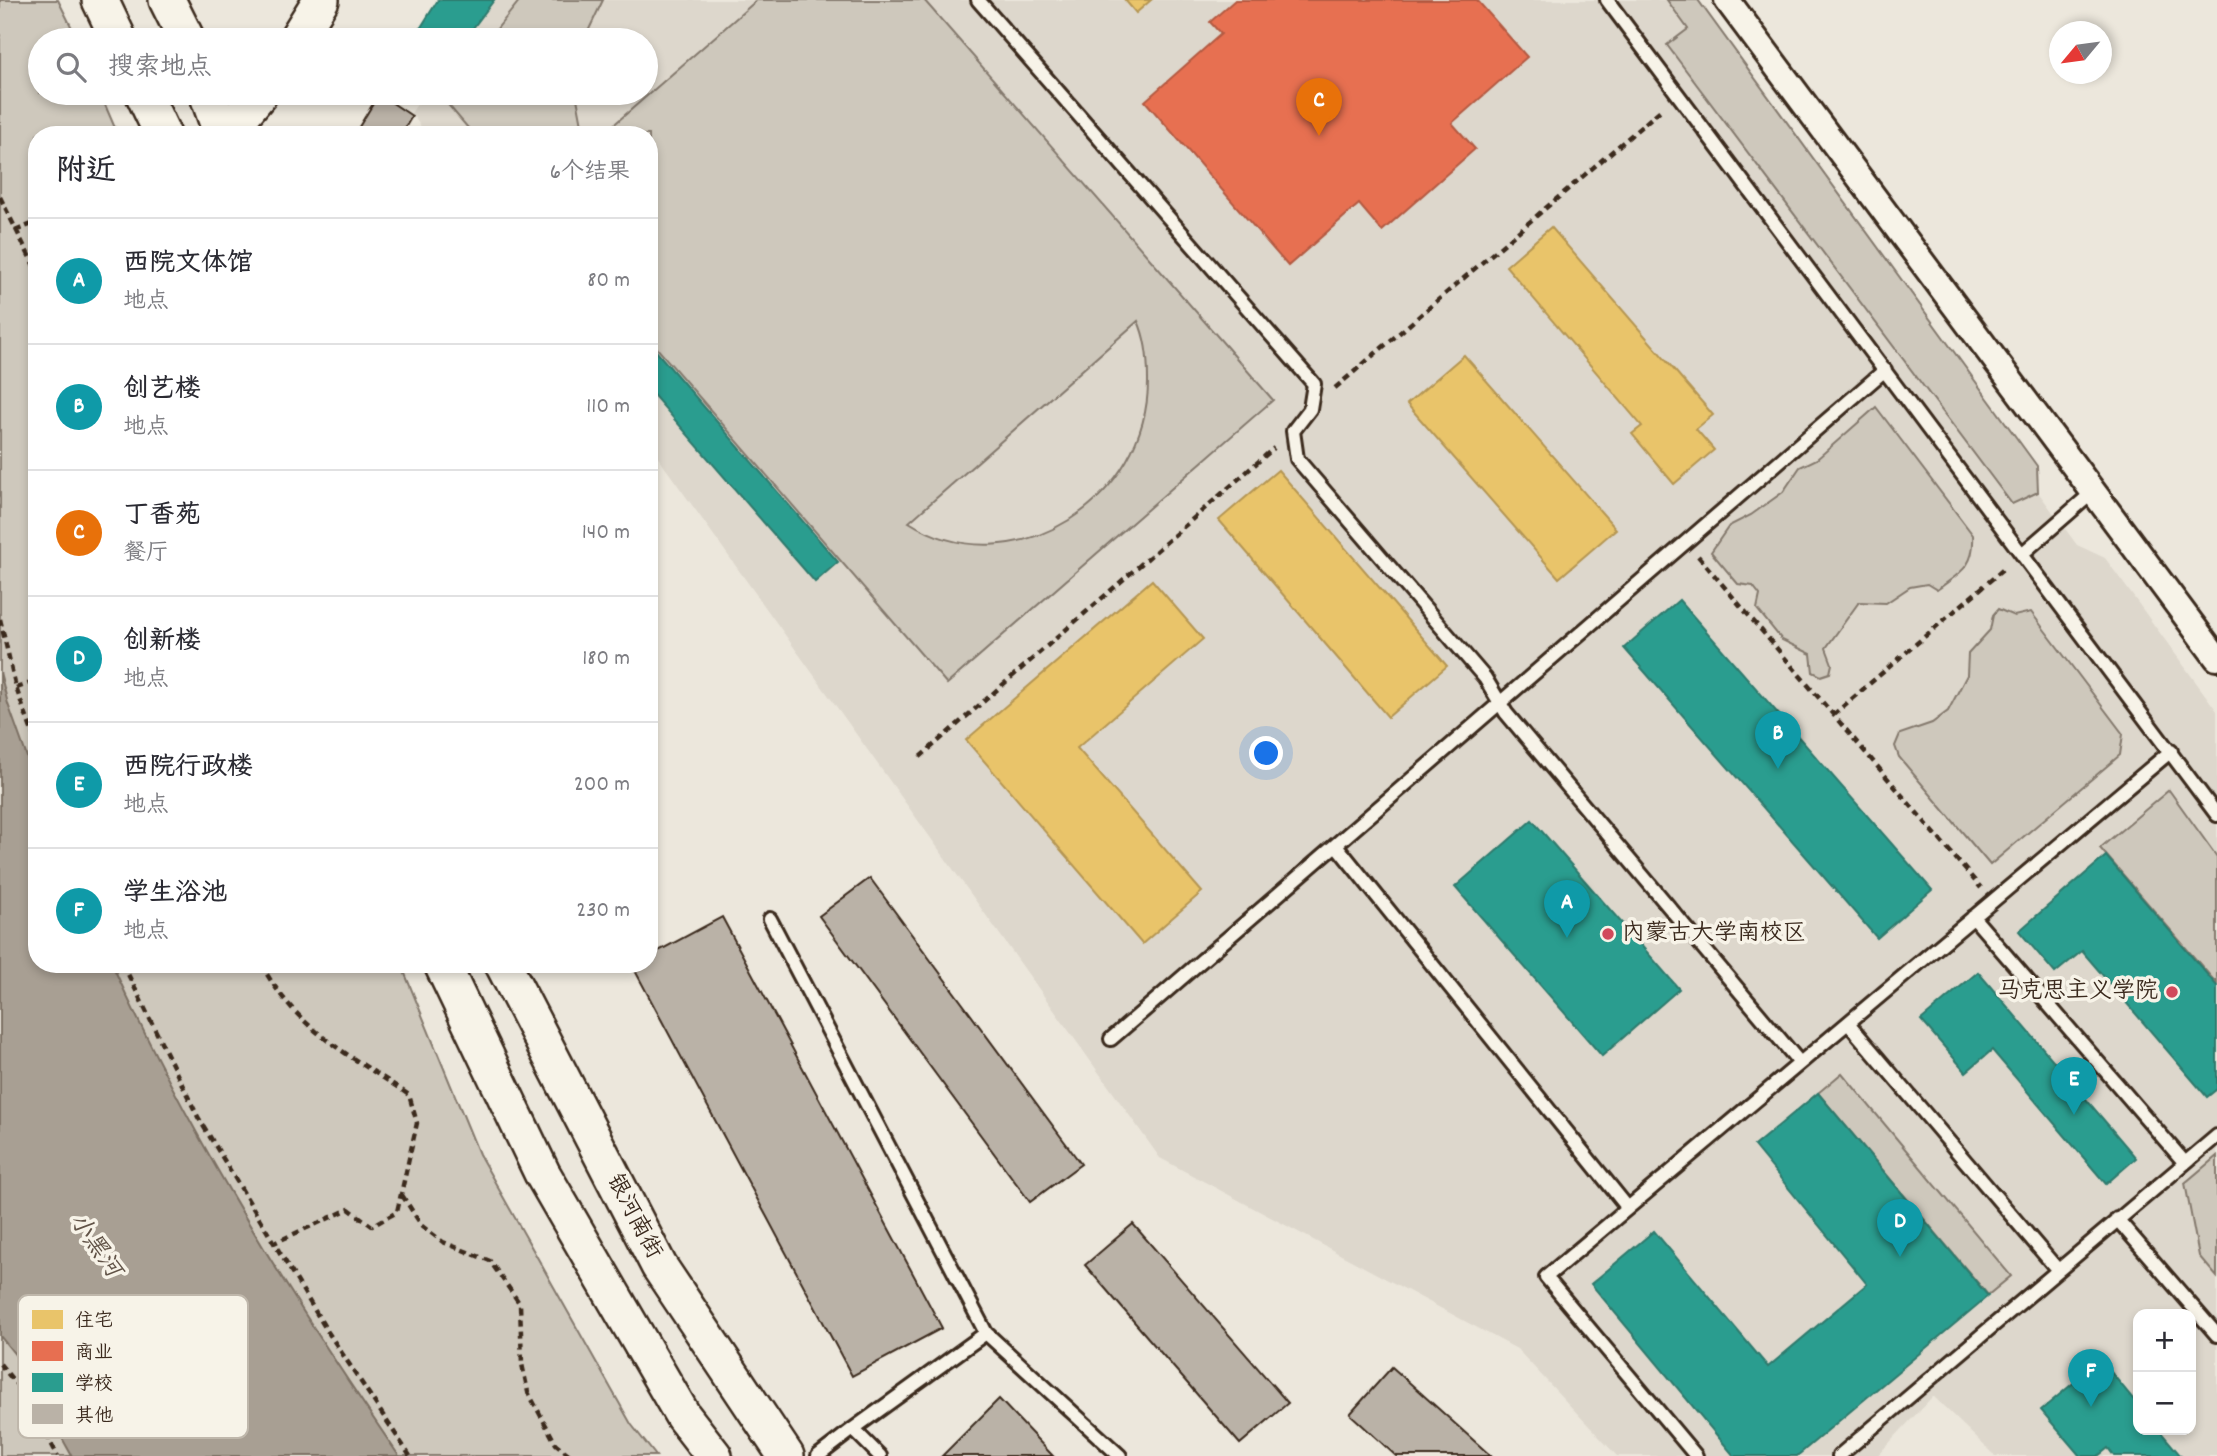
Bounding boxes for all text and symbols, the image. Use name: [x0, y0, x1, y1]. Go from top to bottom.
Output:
north arrow: [2049, 21, 2112, 84]
search box: [28, 28, 658, 105]
icon: search: [52, 48, 90, 86]
text: 搜索地点: [108, 50, 212, 87]
pin: C: [1296, 78, 1342, 136]
text: 附近: [56, 152, 116, 195]
text: 6个结果: [550, 157, 630, 190]
text: 西院文体馆: [123, 246, 253, 283]
text: A: [73, 265, 85, 298]
text: 80 m: [587, 265, 630, 298]
text: 地点: [123, 286, 169, 319]
text: 创艺楼: [123, 372, 201, 409]
text: B: [74, 391, 84, 424]
text: 110 m: [586, 391, 630, 424]
text: 地点: [123, 412, 169, 445]
text: 丁香苑: [123, 498, 201, 535]
text: C: [73, 517, 85, 550]
text: 140 m: [582, 517, 630, 550]
text: 餐厅: [123, 538, 169, 571]
text: 创新楼: [123, 624, 201, 661]
text: D: [73, 643, 85, 676]
text: 180 m: [582, 643, 630, 676]
text: 地点: [123, 664, 169, 697]
pin: B: [1755, 711, 1801, 769]
your location: [1249, 736, 1283, 770]
text: 西院行政楼: [123, 750, 253, 787]
text: E: [74, 769, 84, 802]
text: 200 m: [574, 769, 630, 802]
text: 地点: [123, 790, 169, 823]
text: 学生浴池: [123, 876, 227, 913]
pin: A: [1544, 880, 1590, 938]
text: F: [74, 895, 84, 928]
text: 230 m: [576, 895, 630, 928]
text: 地点: [123, 916, 169, 949]
place label: 内蒙古大学南校区: [1622, 918, 1806, 951]
marker: 内蒙古大学南校区: [1600, 926, 1616, 942]
place label: 马克思主义学院: [1997, 976, 2158, 1009]
marker: 马克思主义学院: [2164, 984, 2180, 1000]
pin: E: [2051, 1057, 2097, 1115]
street label: 银河南街: [597, 1169, 669, 1265]
pin: D: [1877, 1199, 1923, 1257]
water label: 小黑河: [59, 1207, 131, 1289]
legend: [18, 1295, 248, 1438]
text: 住宅: [75, 1309, 113, 1336]
map controls: [2133, 1309, 2196, 1435]
button: +: [2133, 1309, 2196, 1372]
text: 商业: [75, 1341, 113, 1368]
pin: F: [2068, 1349, 2114, 1407]
text: 学校: [75, 1372, 113, 1399]
button: −: [2133, 1372, 2196, 1435]
text: 其他: [75, 1404, 113, 1431]

